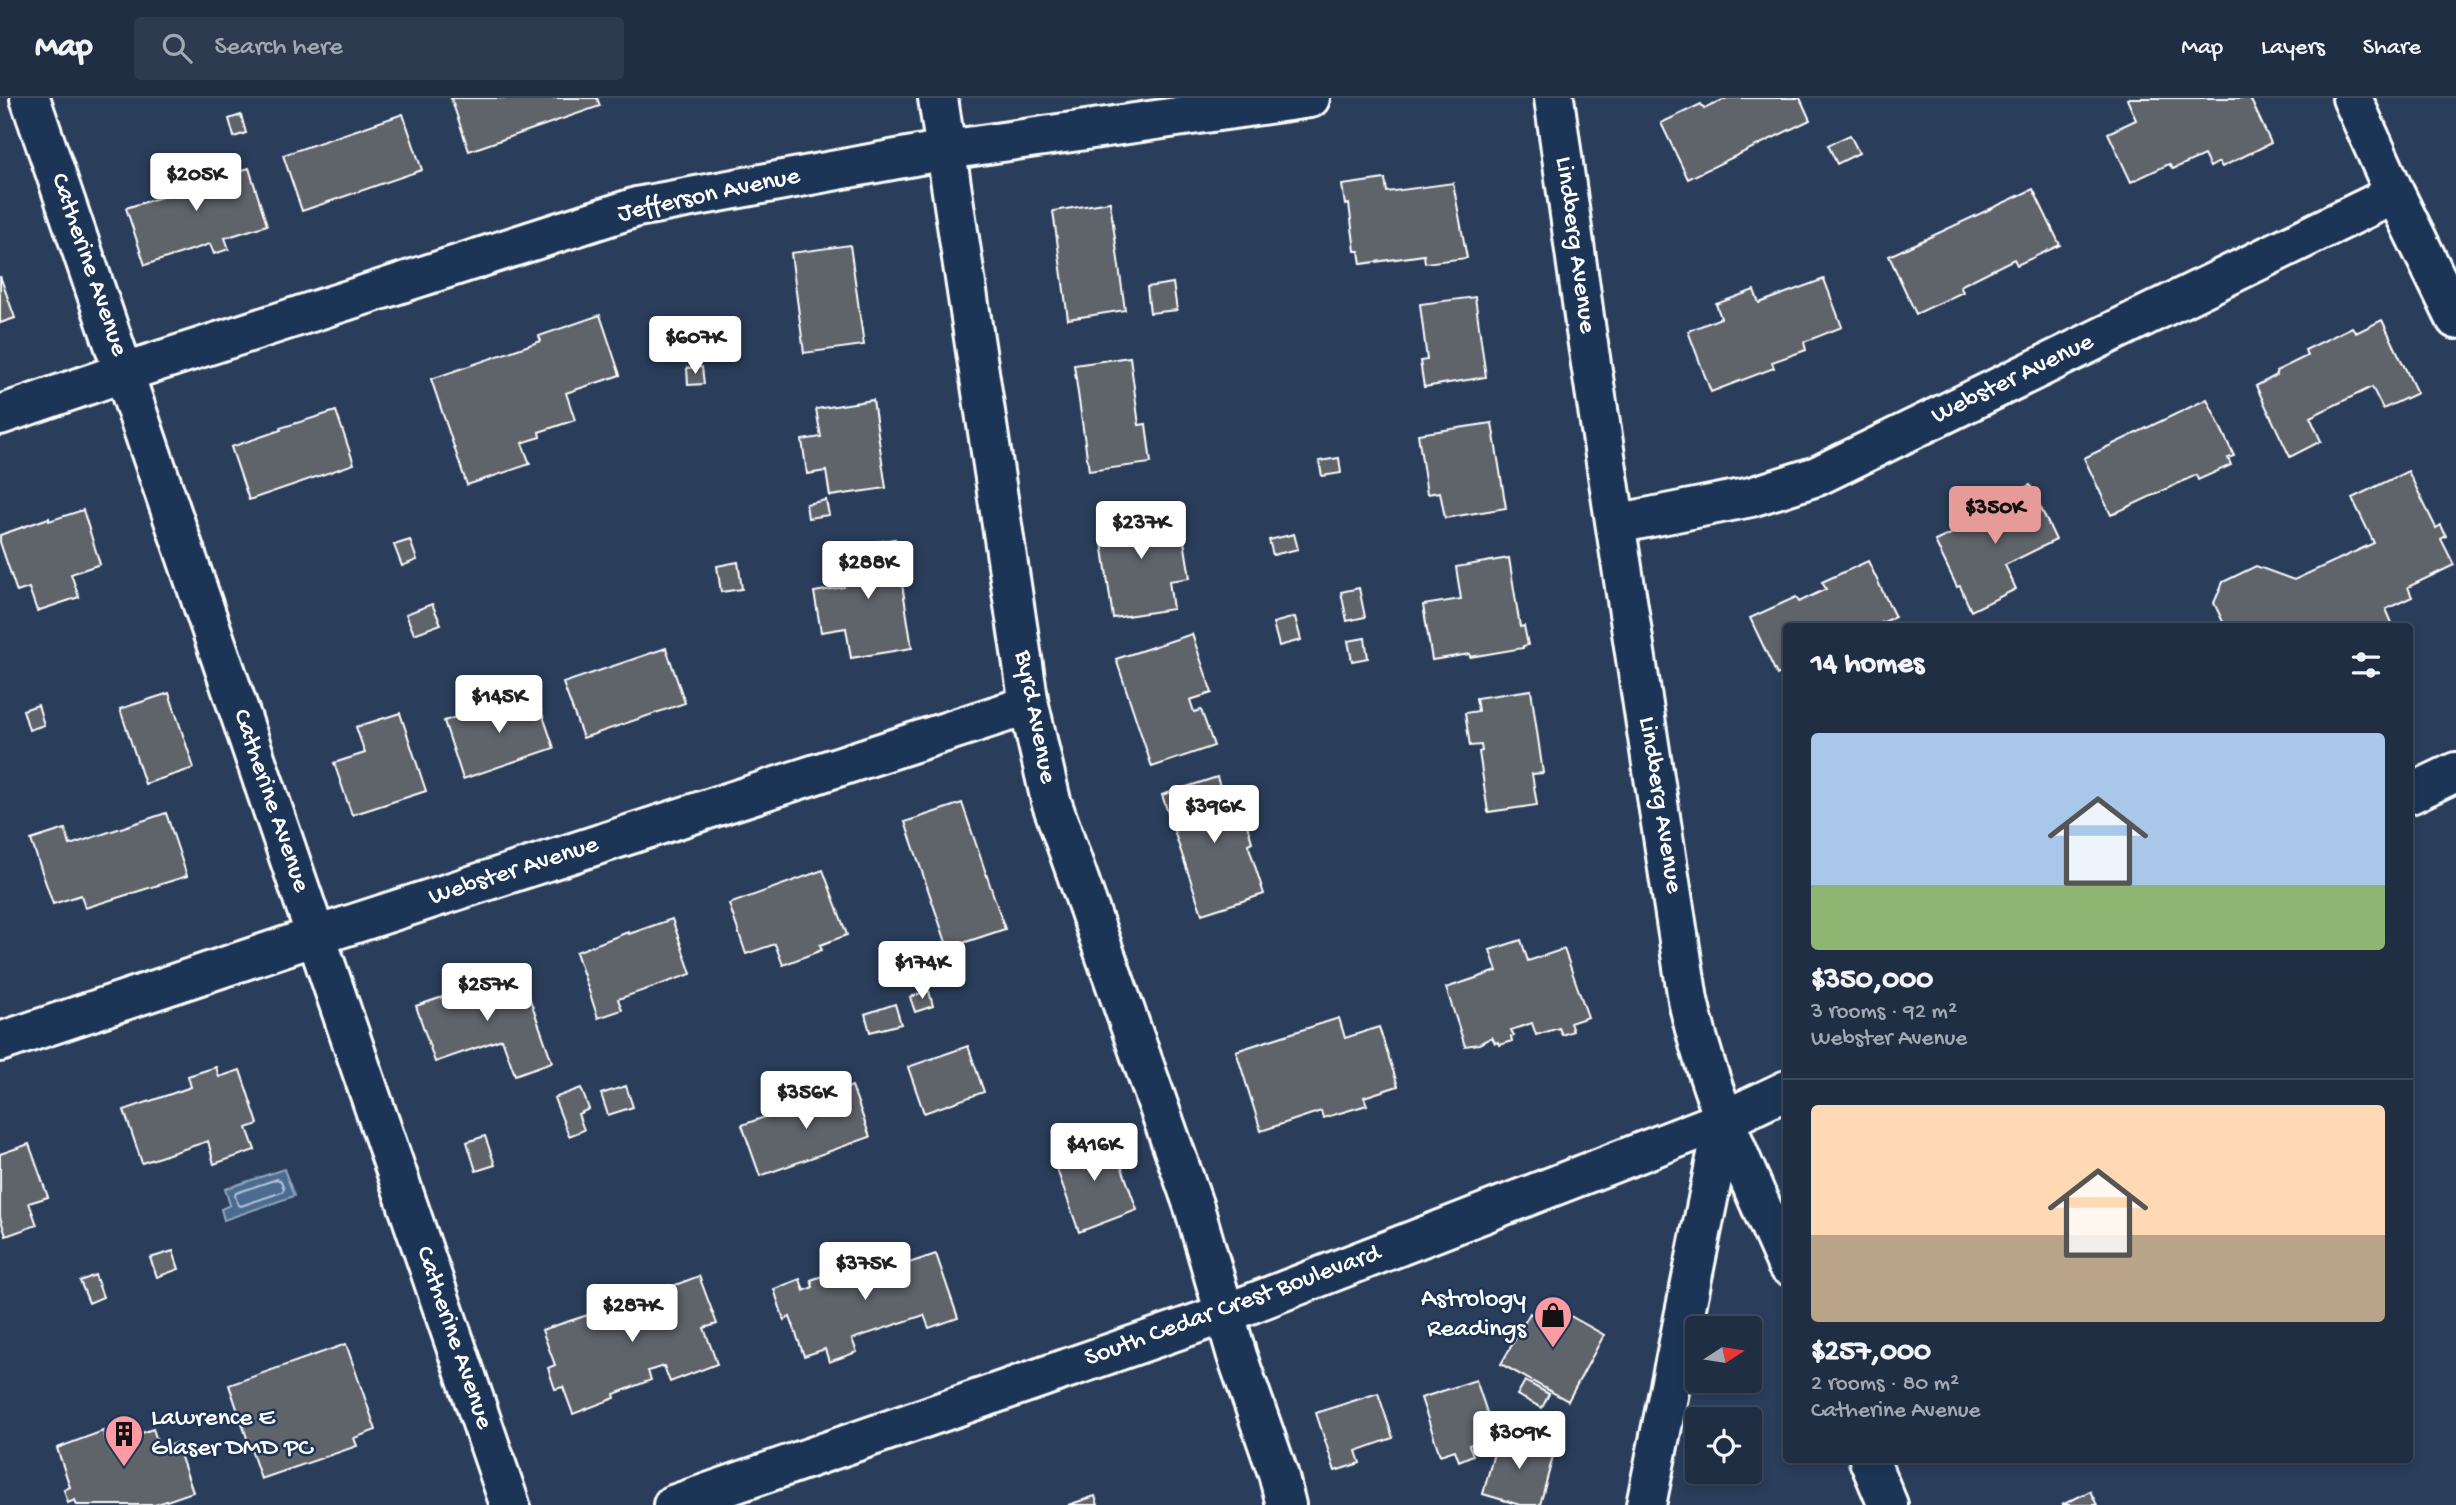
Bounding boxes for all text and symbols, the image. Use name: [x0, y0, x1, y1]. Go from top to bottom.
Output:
search box: [134, 17, 624, 80]
text: Map: [35, 29, 92, 67]
icon: search: [158, 29, 196, 67]
text: Search here: [214, 33, 343, 64]
text: Map: [2181, 34, 2223, 63]
text: Layers: [2261, 34, 2325, 63]
text: Share: [2363, 34, 2421, 63]
pin: $205K: [147, 153, 245, 213]
street label: Lindberg Avenue: [1546, 155, 1602, 336]
street label: Jefferson Avenue: [615, 161, 804, 230]
text: $205K: [166, 162, 226, 189]
street label: Catherine Avenue: [42, 169, 134, 361]
pin: $607K: [646, 316, 744, 376]
text: $607K: [665, 325, 725, 352]
street label: Webster Avenue: [1927, 327, 2100, 433]
pin: $350K: [1946, 486, 2044, 546]
text: $350K: [1965, 495, 2025, 522]
pin: $237K: [1092, 502, 1190, 561]
text: $237K: [1112, 510, 1170, 537]
pin: $288K: [819, 542, 917, 601]
text: $288K: [838, 550, 898, 577]
icon: filters: [2347, 646, 2385, 684]
street label: Byrd Avenue: [1006, 647, 1062, 787]
text: 14 homes: [1811, 648, 1924, 683]
pin: $145K: [450, 676, 548, 735]
text: $145K: [471, 684, 527, 711]
street label: Catherine Avenue: [224, 705, 316, 897]
street label: Lindberg Avenue: [1630, 715, 1688, 896]
icon: home: [2035, 778, 2161, 904]
pin: $396K: [1165, 786, 1263, 845]
text: $396K: [1185, 794, 1243, 821]
street label: Webster Avenue: [425, 830, 603, 914]
pin: $174K: [873, 942, 971, 1001]
text: $174K: [894, 950, 950, 977]
pin: $257K: [438, 964, 536, 1023]
text: $350,000: [1811, 964, 1933, 999]
text: $257K: [458, 972, 516, 999]
text: 3 rooms · 92 m²: [1811, 999, 1957, 1026]
text: Webster Avenue: [1811, 1026, 1967, 1053]
pin: $356K: [757, 1072, 855, 1131]
text: $356K: [777, 1080, 835, 1107]
pin: $416K: [1045, 1124, 1143, 1183]
text: $416K: [1067, 1132, 1121, 1159]
icon: home: [2035, 1150, 2161, 1276]
street label: South Cedar Crest Boulevard: [1081, 1238, 1387, 1375]
street label: Catherine Avenue: [407, 1242, 499, 1434]
pin: $375K: [816, 1242, 914, 1302]
text: $375K: [836, 1251, 895, 1278]
pin: $287K: [583, 1284, 681, 1344]
place label: Astrology Readings: [1421, 1285, 1527, 1346]
text: $287K: [603, 1293, 661, 1320]
shop icon: Astrology Readings: [1532, 1294, 1574, 1349]
north arrow: [1685, 1316, 1762, 1393]
map controls: [1685, 1316, 1762, 1484]
text: $257,000: [1811, 1336, 1931, 1371]
text: 2 rooms · 80 m²: [1811, 1371, 1959, 1398]
text: Catherine Avenue: [1811, 1398, 1980, 1425]
place label: Lawrence E Glaser DMD PC: [151, 1404, 314, 1465]
button: locate: [1685, 1407, 1762, 1484]
pin: $309K: [1470, 1412, 1568, 1471]
building icon: Lawrence E Glaser DMD PC: [103, 1413, 145, 1468]
text: $309K: [1489, 1420, 1549, 1447]

